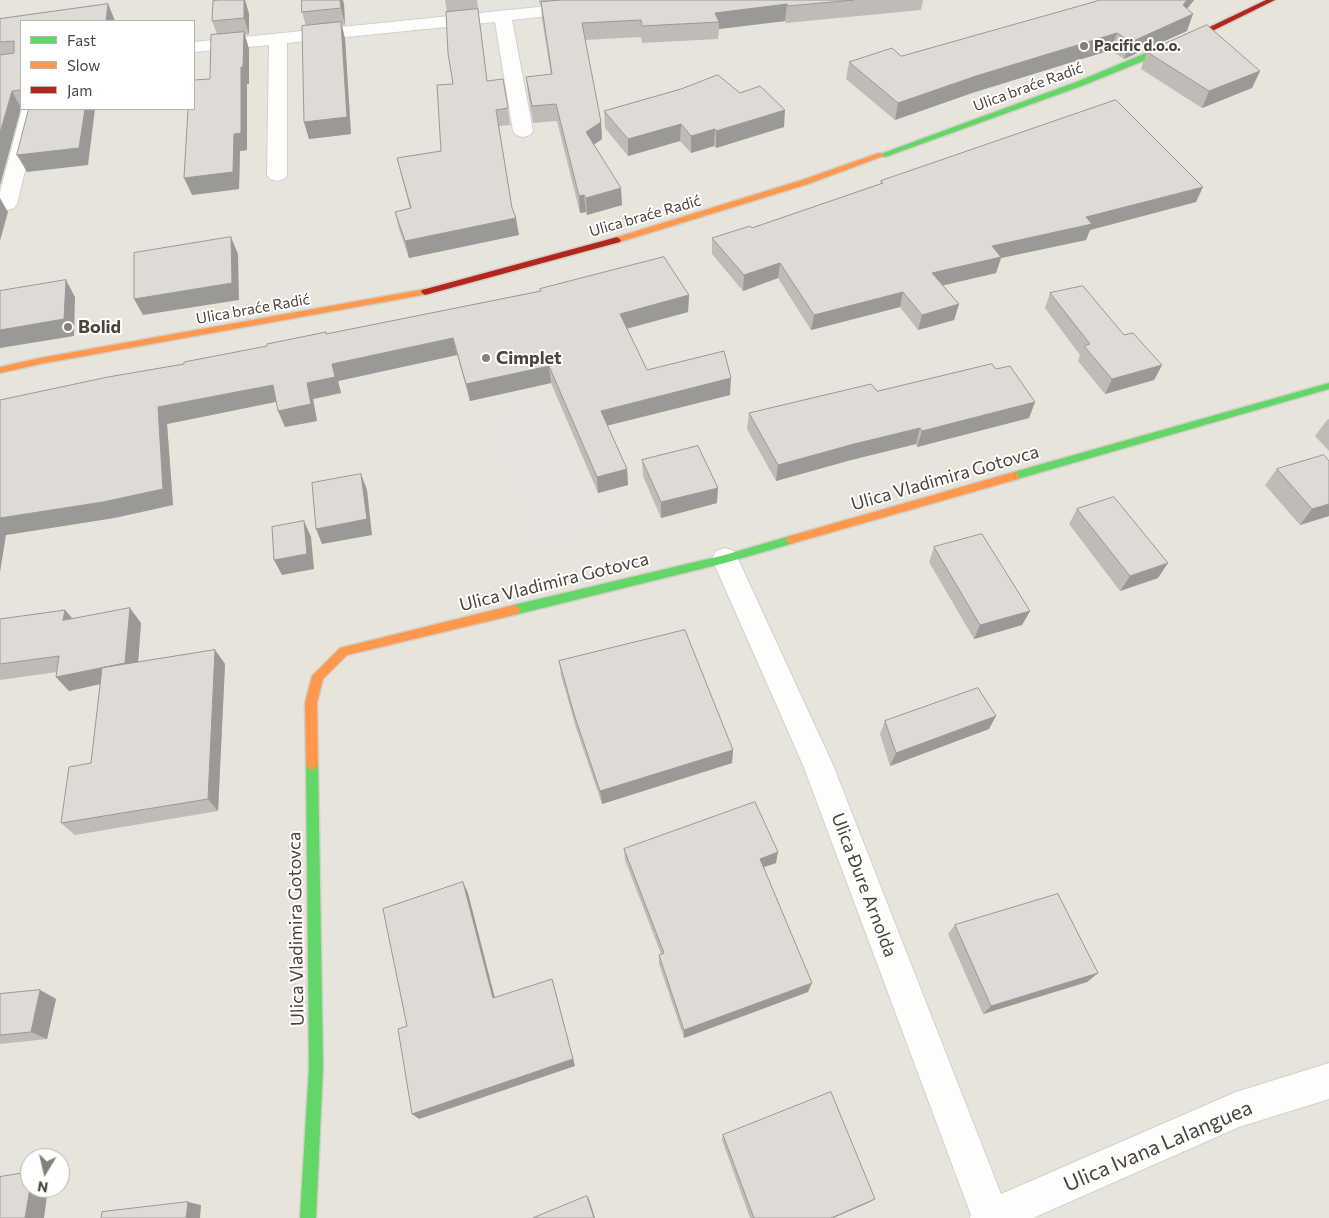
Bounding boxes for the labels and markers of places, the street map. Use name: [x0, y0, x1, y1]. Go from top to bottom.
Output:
place label: Pacific d.o.o.: [1094, 37, 1181, 55]
marker: Pacific d.o.o.: [1078, 40, 1090, 52]
place label: Bolid: [78, 316, 121, 338]
marker: Bolid: [62, 321, 74, 333]
place label: Cimplet: [496, 347, 562, 369]
marker: Cimplet: [480, 352, 492, 364]

